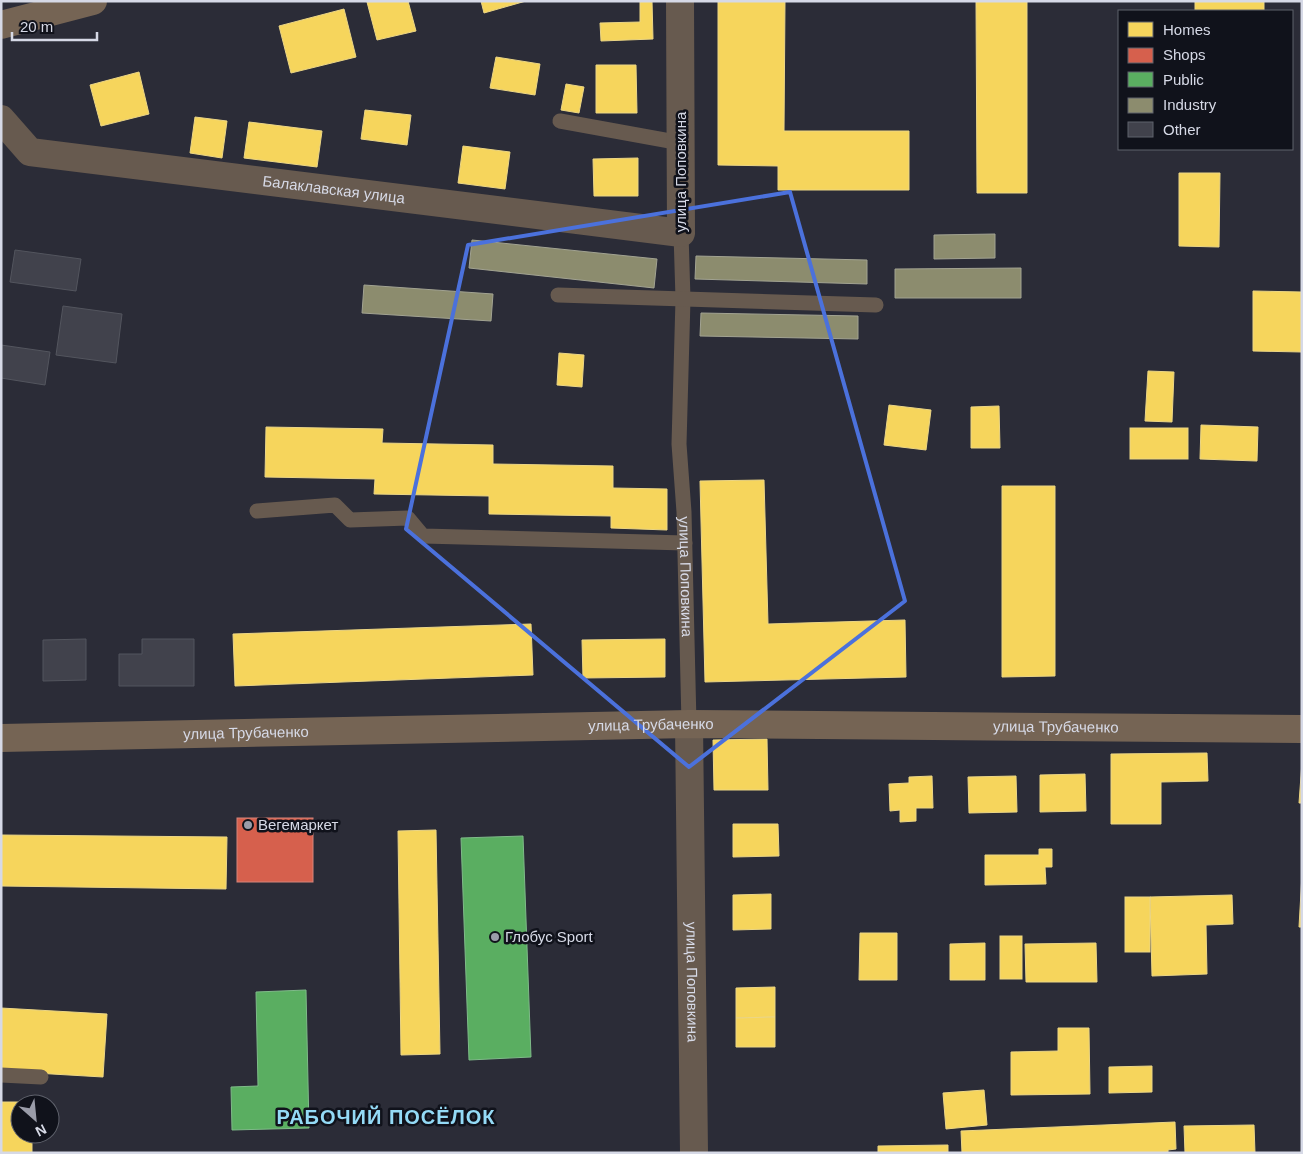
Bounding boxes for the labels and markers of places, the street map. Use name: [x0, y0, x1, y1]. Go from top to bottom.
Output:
place label: Вегемаркет: [258, 816, 338, 833]
marker: Вегемаркет: [242, 819, 254, 831]
place label: Глобус Sport: [505, 928, 593, 945]
marker: Глобус Sport: [489, 931, 501, 943]

